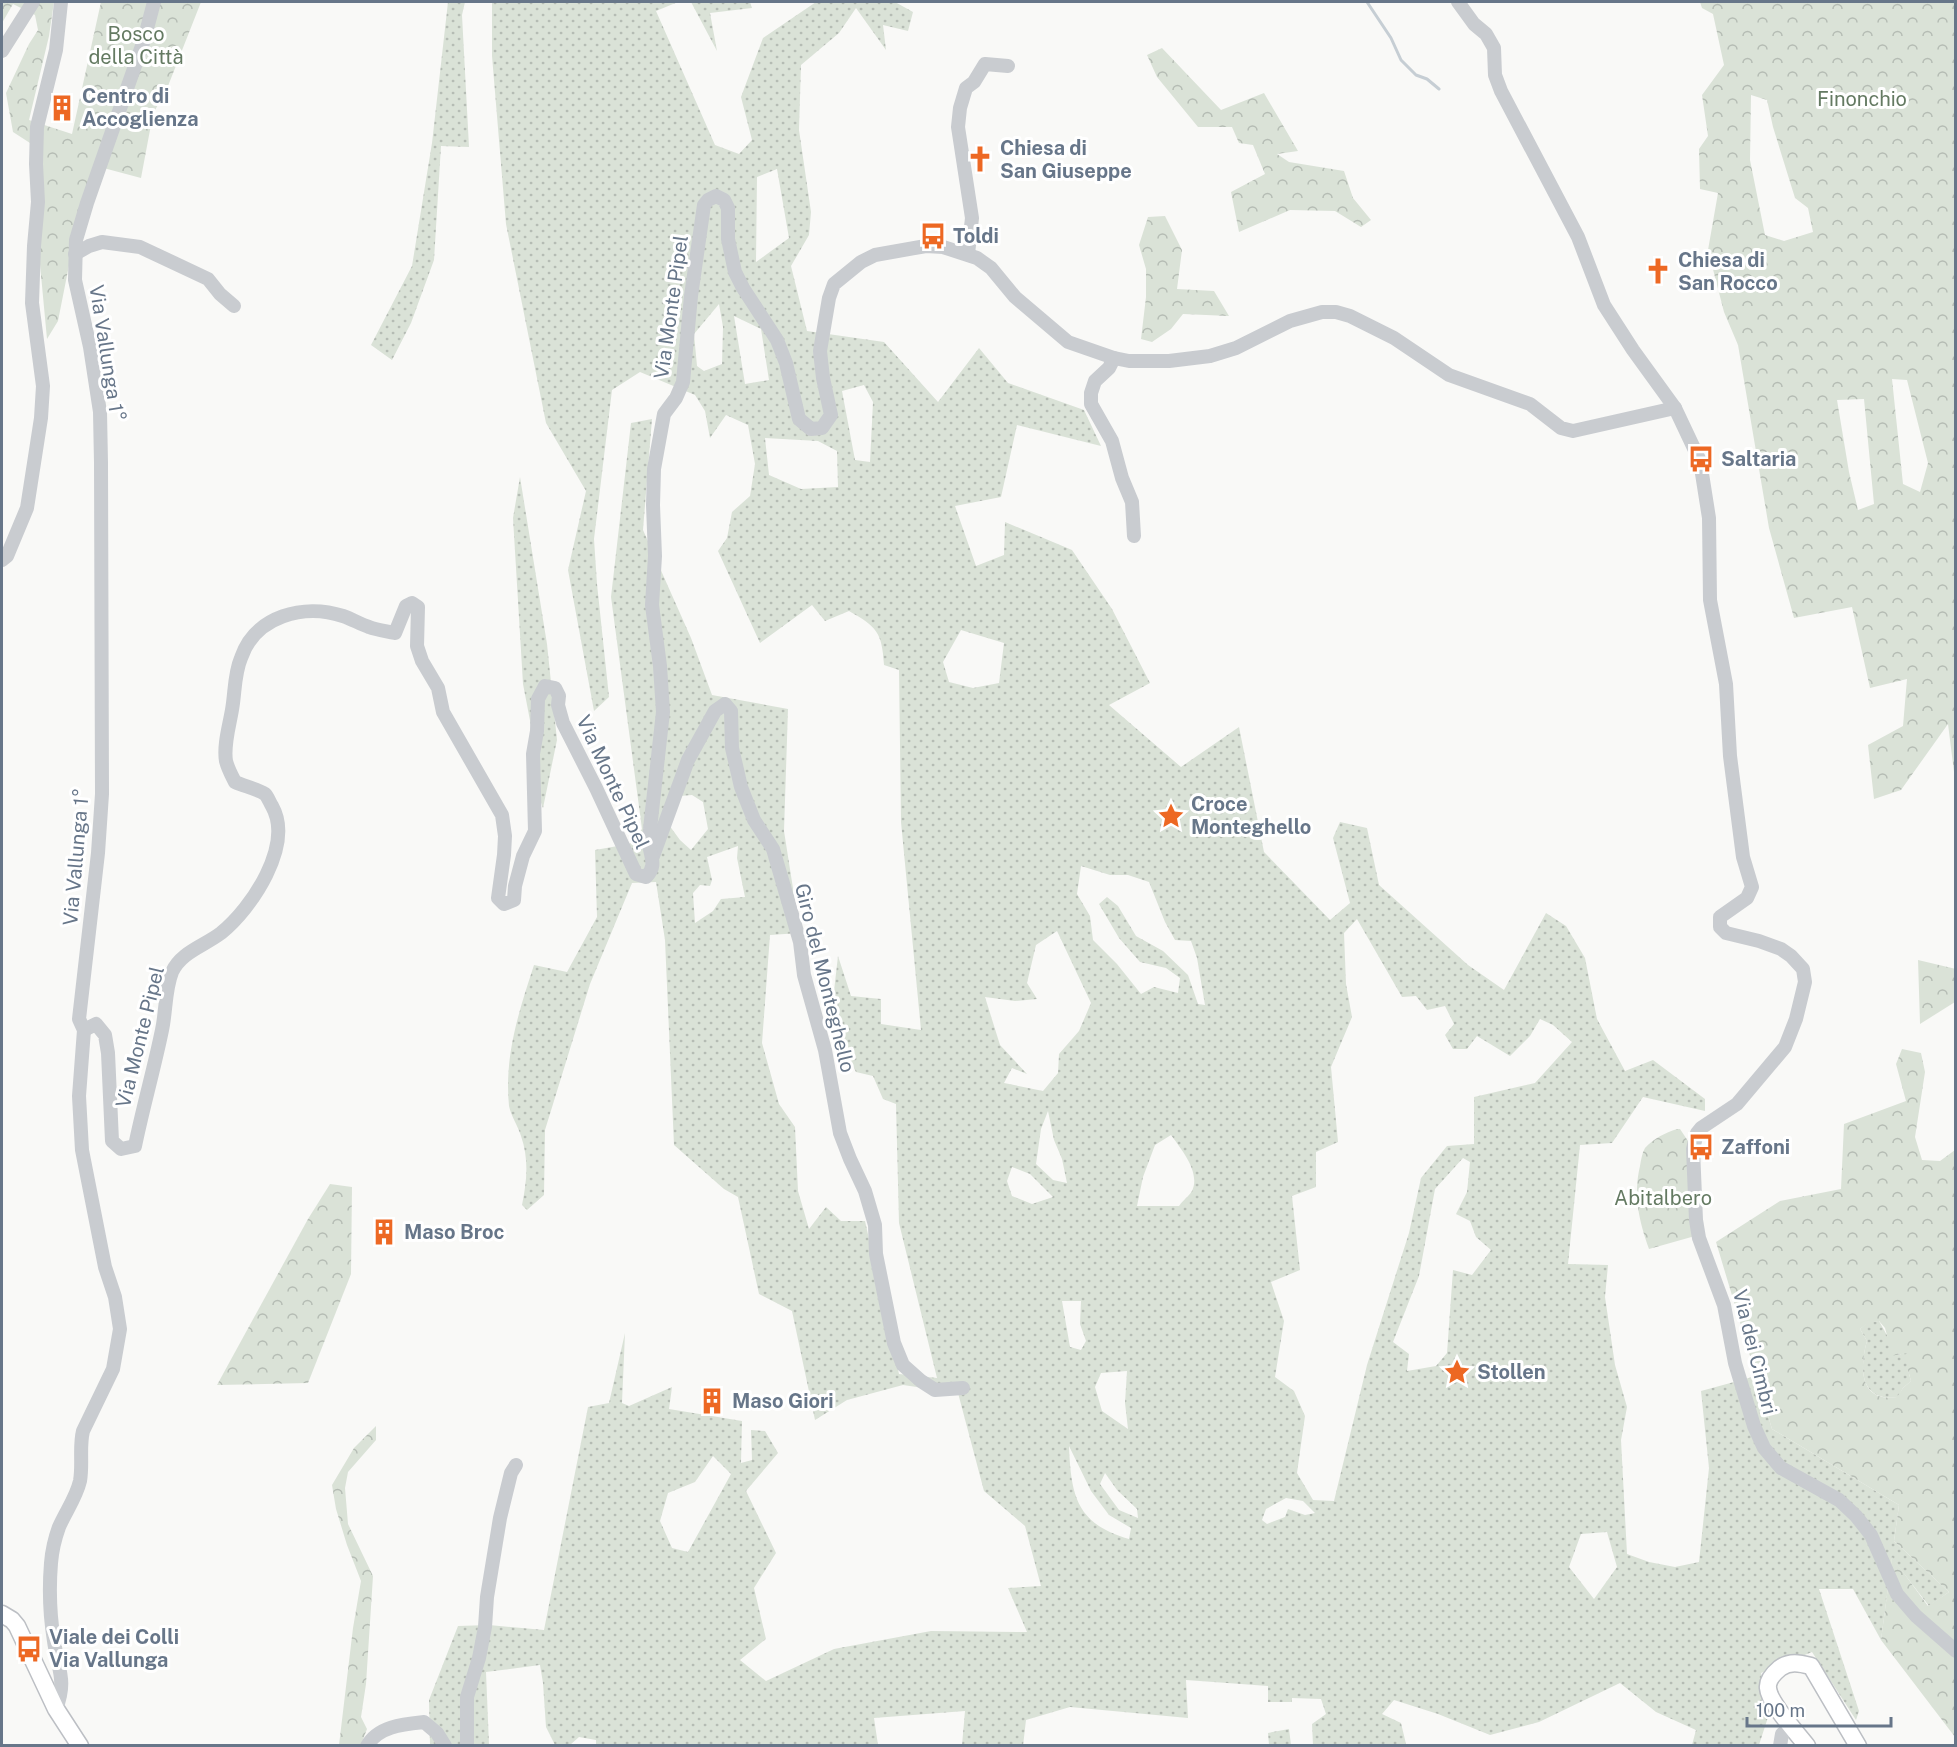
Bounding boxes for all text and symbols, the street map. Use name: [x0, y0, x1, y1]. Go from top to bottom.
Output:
park label: Bosco della Città: [88, 22, 184, 69]
place label: Centro di Accoglienza: [82, 84, 199, 131]
park label: Finonchio: [1817, 87, 1907, 111]
building icon: Centro di Accoglienza: [47, 93, 77, 123]
place label: Chiesa di San Giuseppe: [1000, 136, 1132, 183]
church icon: Chiesa di San Giuseppe: [965, 144, 995, 174]
bus stop icon: Toldi: [918, 221, 948, 251]
place label: Toldi: [953, 224, 999, 248]
street label: Via Monte Pipel: [649, 234, 693, 380]
place label: Chiesa di San Rocco: [1678, 248, 1778, 295]
church icon: Chiesa di San Rocco: [1643, 256, 1673, 286]
street label: Via Vallunga 1°: [84, 283, 130, 423]
bus stop icon: Saltaria: [1686, 444, 1716, 474]
place label: Saltaria: [1721, 447, 1796, 471]
street label: Via Monte Pipel: [571, 711, 655, 853]
street label: Via Vallunga 1°: [58, 787, 94, 927]
place label: Croce Monteghello: [1191, 792, 1311, 839]
place icon: Croce Monteghello: [1156, 801, 1186, 831]
street label: Giro del Monteghello: [790, 881, 860, 1075]
street label: Via Monte Pipel: [111, 964, 169, 1110]
bus stop icon: Zaffoni: [1686, 1132, 1716, 1162]
place label: Zaffoni: [1721, 1135, 1790, 1159]
park label: Abitalbero: [1614, 1186, 1712, 1210]
building icon: Maso Broc: [369, 1217, 399, 1247]
place label: Maso Broc: [404, 1220, 504, 1244]
street label: Via dei Cimbri: [1728, 1287, 1782, 1417]
place icon: Stollen: [1442, 1357, 1472, 1387]
place label: Stollen: [1477, 1360, 1546, 1384]
building icon: Maso Giori: [697, 1386, 727, 1416]
place label: Maso Giori: [732, 1389, 834, 1413]
place label: Viale dei Colli Via Vallunga: [49, 1625, 179, 1672]
bus stop icon: Viale dei Colli Via Vallunga: [14, 1634, 44, 1664]
scale bar: [1747, 1690, 1891, 1728]
text: 100 m: [1756, 1700, 1805, 1721]

